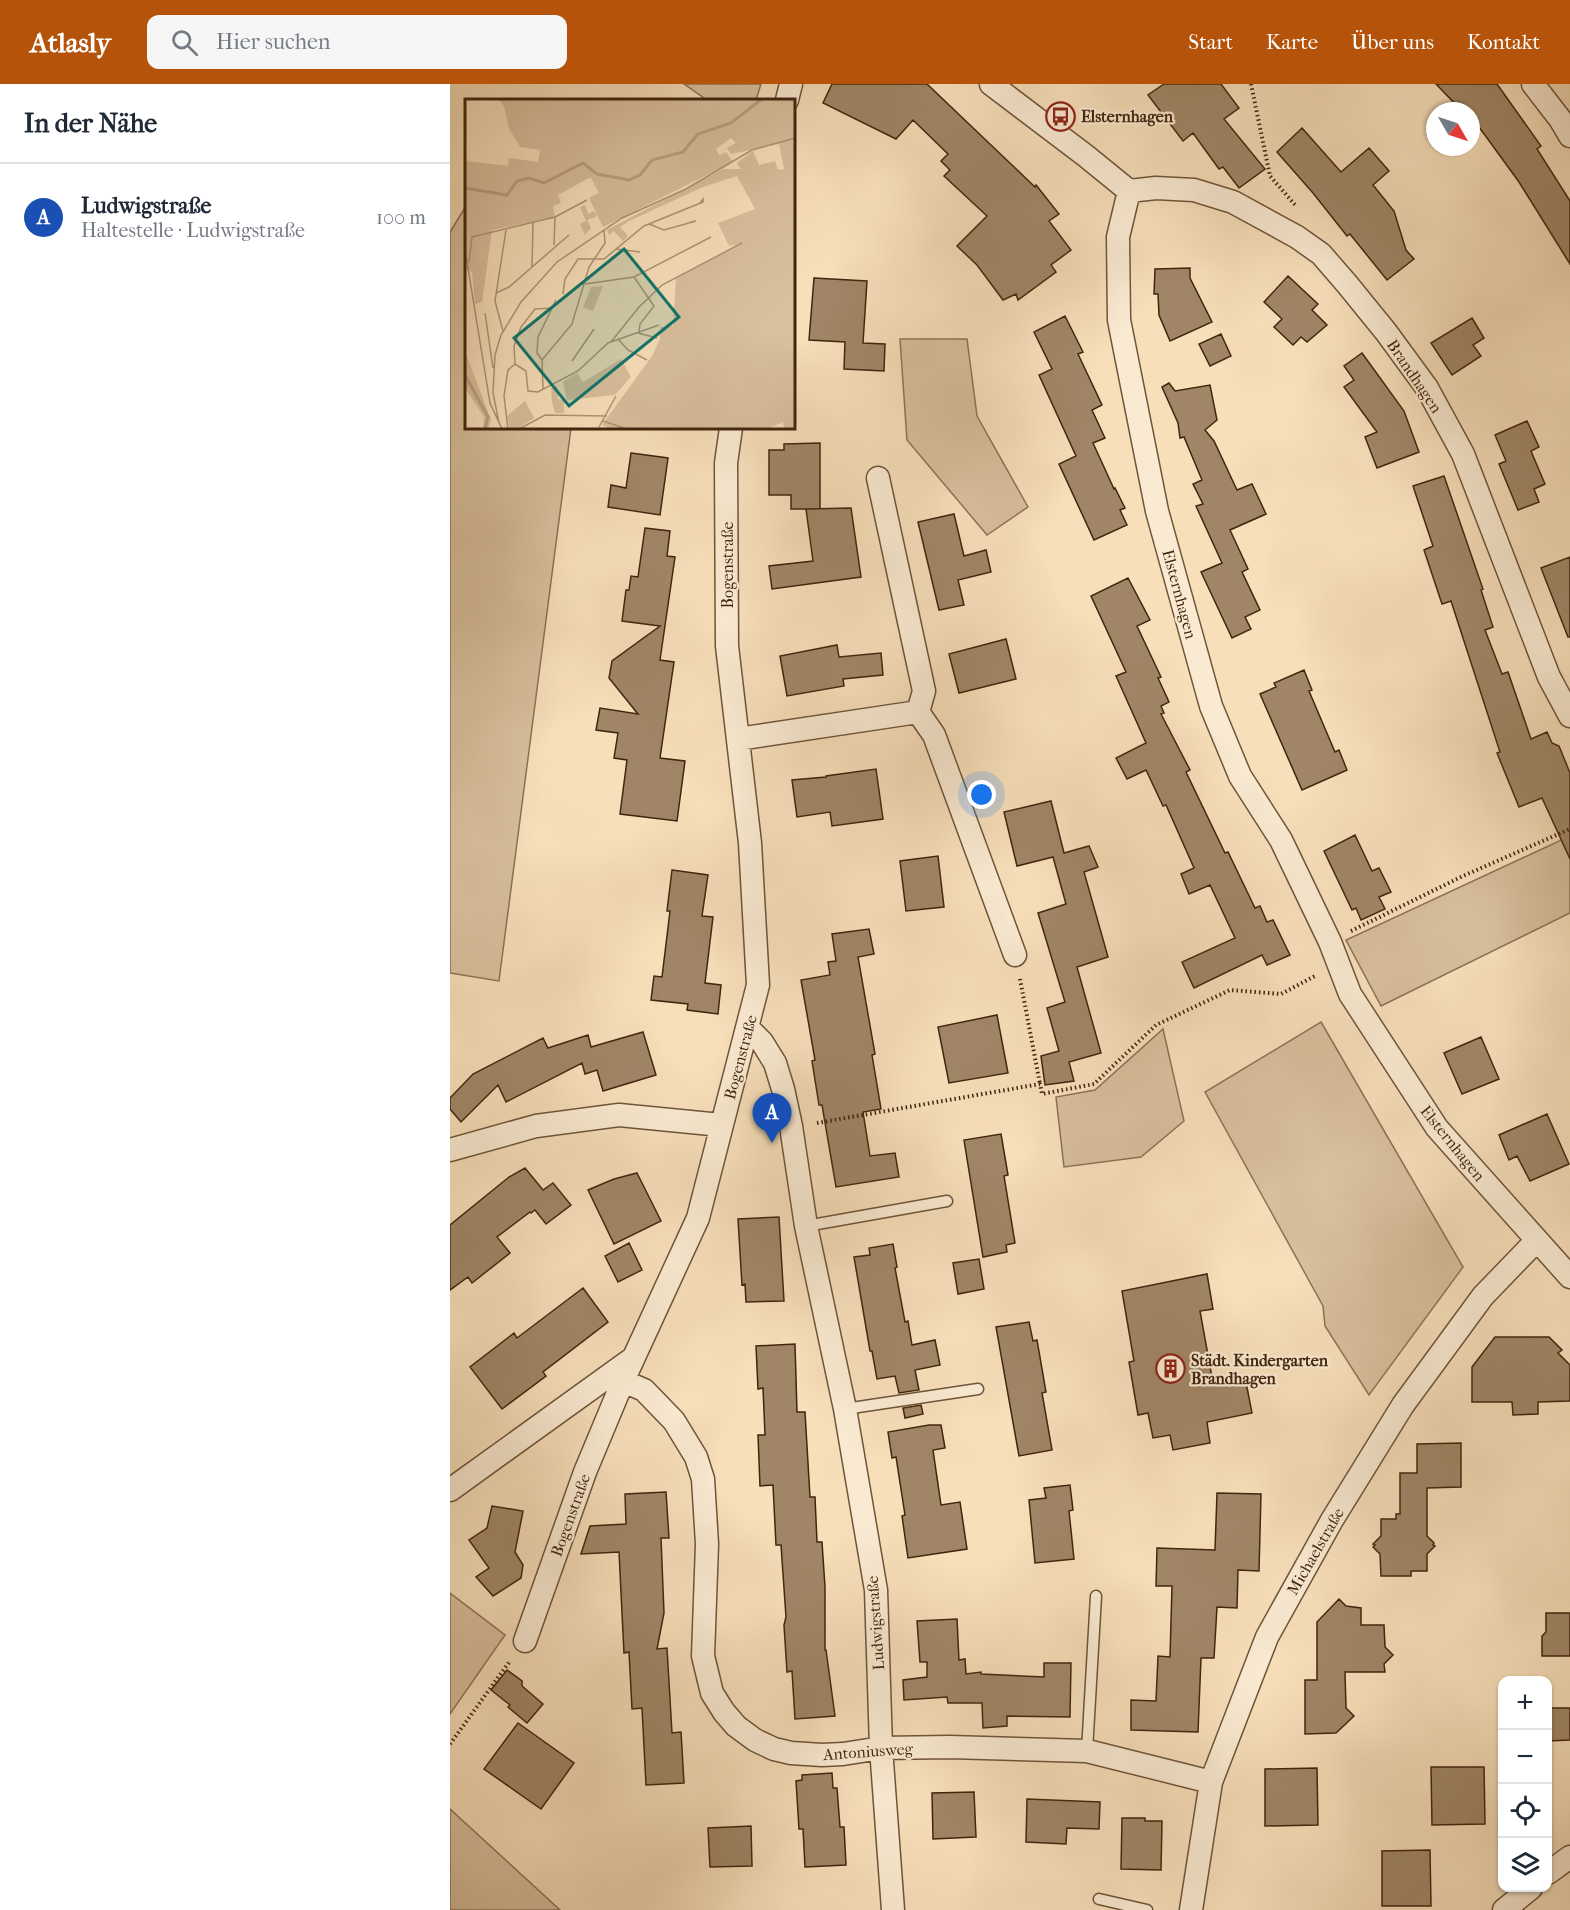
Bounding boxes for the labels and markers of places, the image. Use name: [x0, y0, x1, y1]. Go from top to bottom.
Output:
bus stop icon: Elsternhagen: [1044, 100, 1076, 132]
place label: Elsternhagen: [1081, 107, 1174, 127]
pin: A: [752, 1094, 792, 1143]
place label: Städt. Kindergarten Brandhagen: [1191, 1351, 1329, 1389]
building icon: Städt. Kindergarten Brandhagen: [1154, 1353, 1186, 1385]

